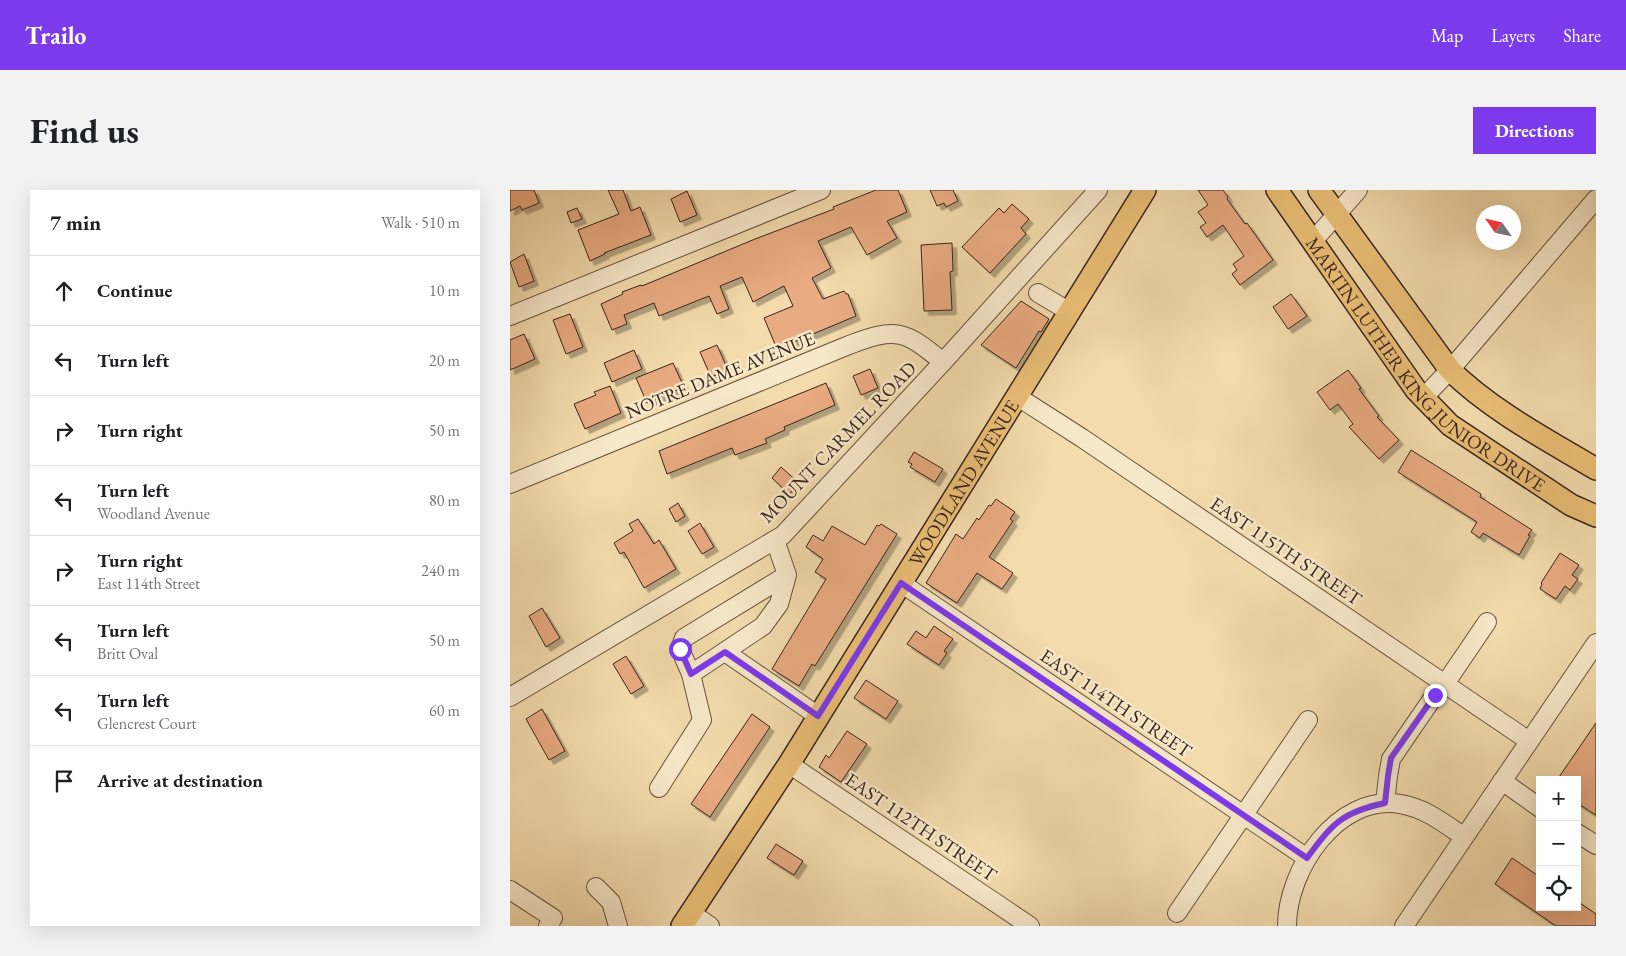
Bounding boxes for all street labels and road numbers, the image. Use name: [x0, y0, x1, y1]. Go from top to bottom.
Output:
street label: MARTIN LUTHER KING JUNIOR DRIVE: [1301, 232, 1551, 498]
street label: NOTRE DAME AVENUE: [622, 325, 819, 424]
street label: MOUNT CARMEL ROAD: [754, 356, 922, 528]
street label: WOODLAND AVENUE: [902, 395, 1025, 571]
street label: EAST 115TH STREET: [1205, 491, 1367, 611]
street label: EAST 114TH STREET: [1035, 643, 1197, 763]
street label: EAST 112TH STREET: [840, 767, 1002, 887]

